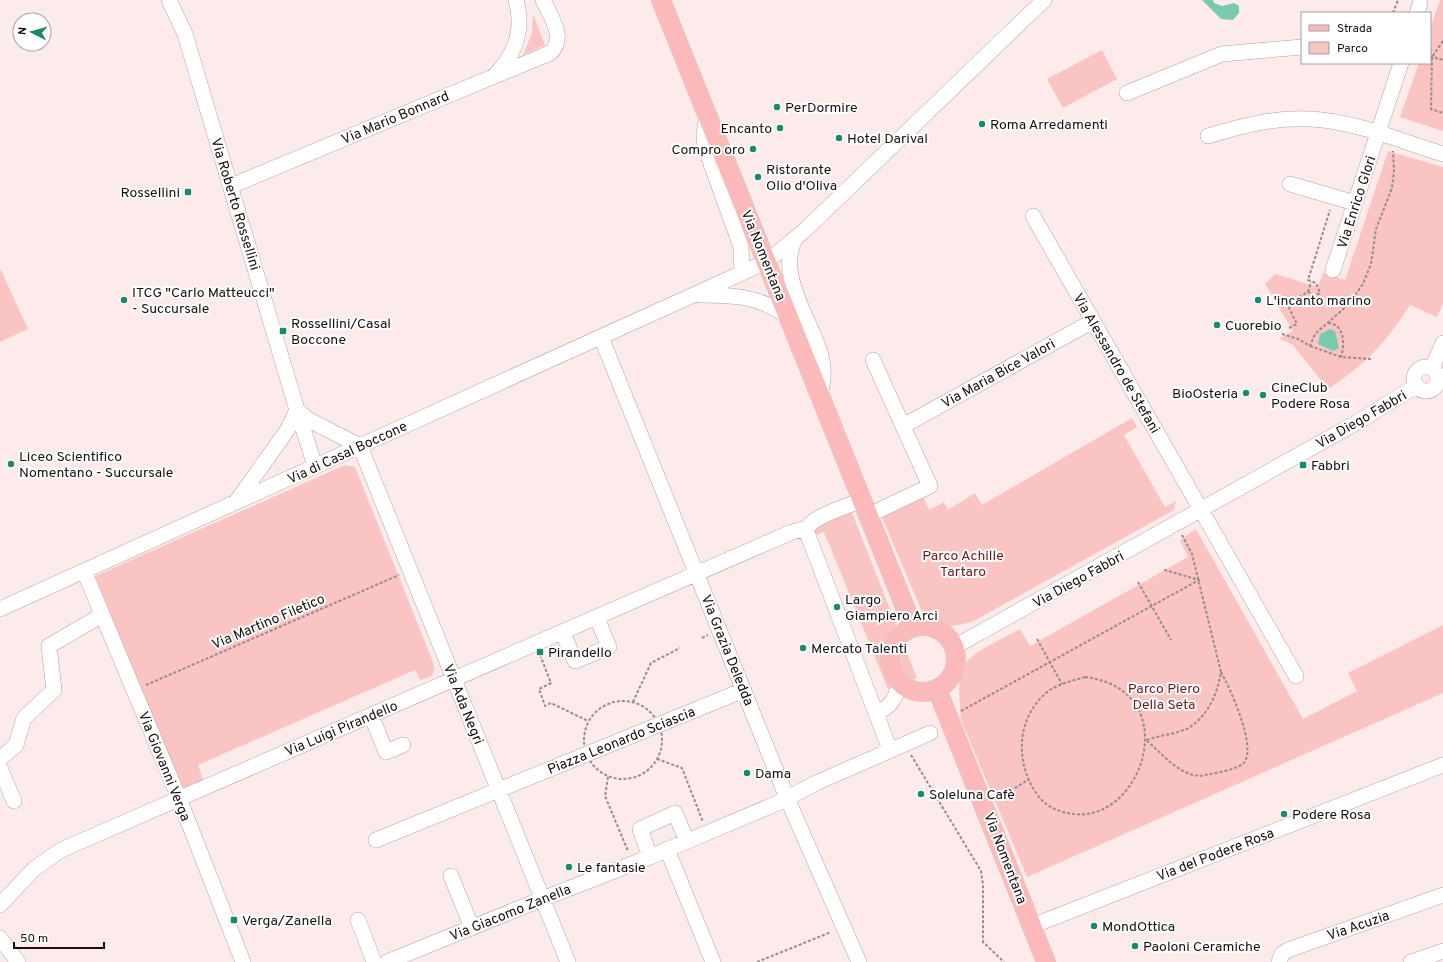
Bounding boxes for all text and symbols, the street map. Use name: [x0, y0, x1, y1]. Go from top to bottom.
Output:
north arrow: [12, 12, 52, 52]
legend: [1301, 12, 1431, 64]
text: Strada: [1337, 21, 1372, 37]
text: N: [16, 26, 30, 36]
text: Parco: [1337, 41, 1368, 57]
street label: Via Mario Bonnard: [339, 88, 452, 149]
place label: PerDormire: [785, 100, 858, 117]
marker: PerDormire: [772, 102, 782, 112]
place label: Roma Arredamenti: [990, 117, 1108, 134]
marker: Roma Arredamenti: [977, 119, 987, 129]
place label: Encanto: [721, 121, 772, 138]
marker: Encanto: [775, 123, 785, 133]
place label: Hotel Darival: [847, 131, 928, 148]
marker: Hotel Darival: [834, 133, 844, 143]
street label: Via Roberto Rossellini: [206, 136, 263, 273]
place label: Compro oro: [671, 142, 745, 159]
marker: Compro oro: [748, 144, 758, 154]
street label: Via Enrico Glori: [1334, 154, 1380, 251]
place label: Ristorante Olio d'Oliva: [766, 162, 837, 195]
marker: Ristorante Olio d'Oliva: [753, 172, 763, 182]
place label: Rossellini: [121, 185, 180, 202]
marker: Rossellini: [183, 187, 193, 197]
street label: Via Nomentana: [737, 208, 789, 303]
place label: ITCG "Carlo Matteucci" - Succursale: [132, 285, 275, 318]
street label: Via Alessandro de Stefani: [1069, 291, 1163, 437]
place label: L'incanto marino: [1266, 293, 1371, 310]
marker: ITCG "Carlo Matteucci" - Succursale: [119, 295, 129, 305]
marker: L'incanto marino: [1253, 295, 1263, 305]
place label: Rossellini/Casal Boccone: [291, 316, 391, 349]
place label: Cuorebio: [1225, 318, 1282, 335]
marker: Cuorebio: [1212, 320, 1222, 330]
marker: Rossellini/Casal Boccone: [278, 326, 288, 336]
street label: Via Maria Bice Valori: [939, 336, 1059, 413]
place label: CineClub Podere Rosa: [1271, 380, 1350, 413]
place label: BioOsteria: [1172, 386, 1238, 403]
street label: Via Diego Fabbri: [1313, 387, 1410, 453]
marker: BioOsteria: [1241, 388, 1251, 398]
marker: CineClub Podere Rosa: [1258, 390, 1268, 400]
street label: Via di Casal Boccone: [285, 418, 410, 489]
place label: Liceo Scientifico Nomentano - Succursale: [19, 449, 173, 482]
place label: Fabbri: [1311, 458, 1350, 475]
marker: Liceo Scientifico Nomentano - Succursale: [6, 459, 16, 469]
marker: Fabbri: [1298, 460, 1308, 470]
park label: Parco Achille Tartaro: [922, 548, 1004, 581]
street label: Via Diego Fabbri: [1030, 548, 1127, 612]
street label: Via Martino Filetico: [210, 591, 328, 654]
place label: Largo Giampiero Arci: [845, 592, 938, 625]
street label: Via Grazia Deledda: [697, 593, 757, 709]
marker: Largo Giampiero Arci: [832, 602, 842, 612]
place label: Mercato Talenti: [811, 641, 907, 658]
marker: Mercato Talenti: [798, 643, 808, 653]
place label: Pirandello: [548, 645, 612, 662]
marker: Pirandello: [535, 647, 545, 657]
street label: Via Ada Negri: [439, 662, 486, 747]
park label: Parco Piero Della Seta: [1128, 681, 1200, 714]
street label: Via Luigi Pirandello: [283, 698, 401, 761]
street label: Piazza Leonardo Sciascia: [545, 704, 698, 779]
street label: Via Giovanni Verga: [134, 709, 193, 824]
place label: Dama: [755, 766, 791, 783]
marker: Dama: [742, 768, 752, 778]
place label: Soleluna Cafè: [929, 787, 1015, 804]
marker: Soleluna Cafè: [916, 789, 926, 799]
place label: Podere Rosa: [1292, 807, 1371, 824]
marker: Podere Rosa: [1279, 809, 1289, 819]
street label: Via Nomentana: [979, 810, 1030, 907]
street label: Via del Podere Rosa: [1154, 825, 1277, 886]
place label: Le fantasie: [577, 860, 646, 877]
marker: Le fantasie: [564, 862, 574, 872]
street label: Via Giacomo Zanella: [448, 881, 574, 945]
street label: Via Acuzia: [1325, 908, 1392, 945]
place label: Verga/Zanella: [242, 913, 332, 930]
marker: Verga/Zanella: [229, 915, 239, 925]
place label: MondOttica: [1102, 919, 1175, 936]
marker: MondOttica: [1089, 921, 1099, 931]
scale bar: [14, 924, 104, 950]
text: 50 m: [20, 931, 48, 947]
place label: Paoloni Ceramiche: [1143, 939, 1261, 956]
marker: Paoloni Ceramiche: [1130, 941, 1140, 951]

